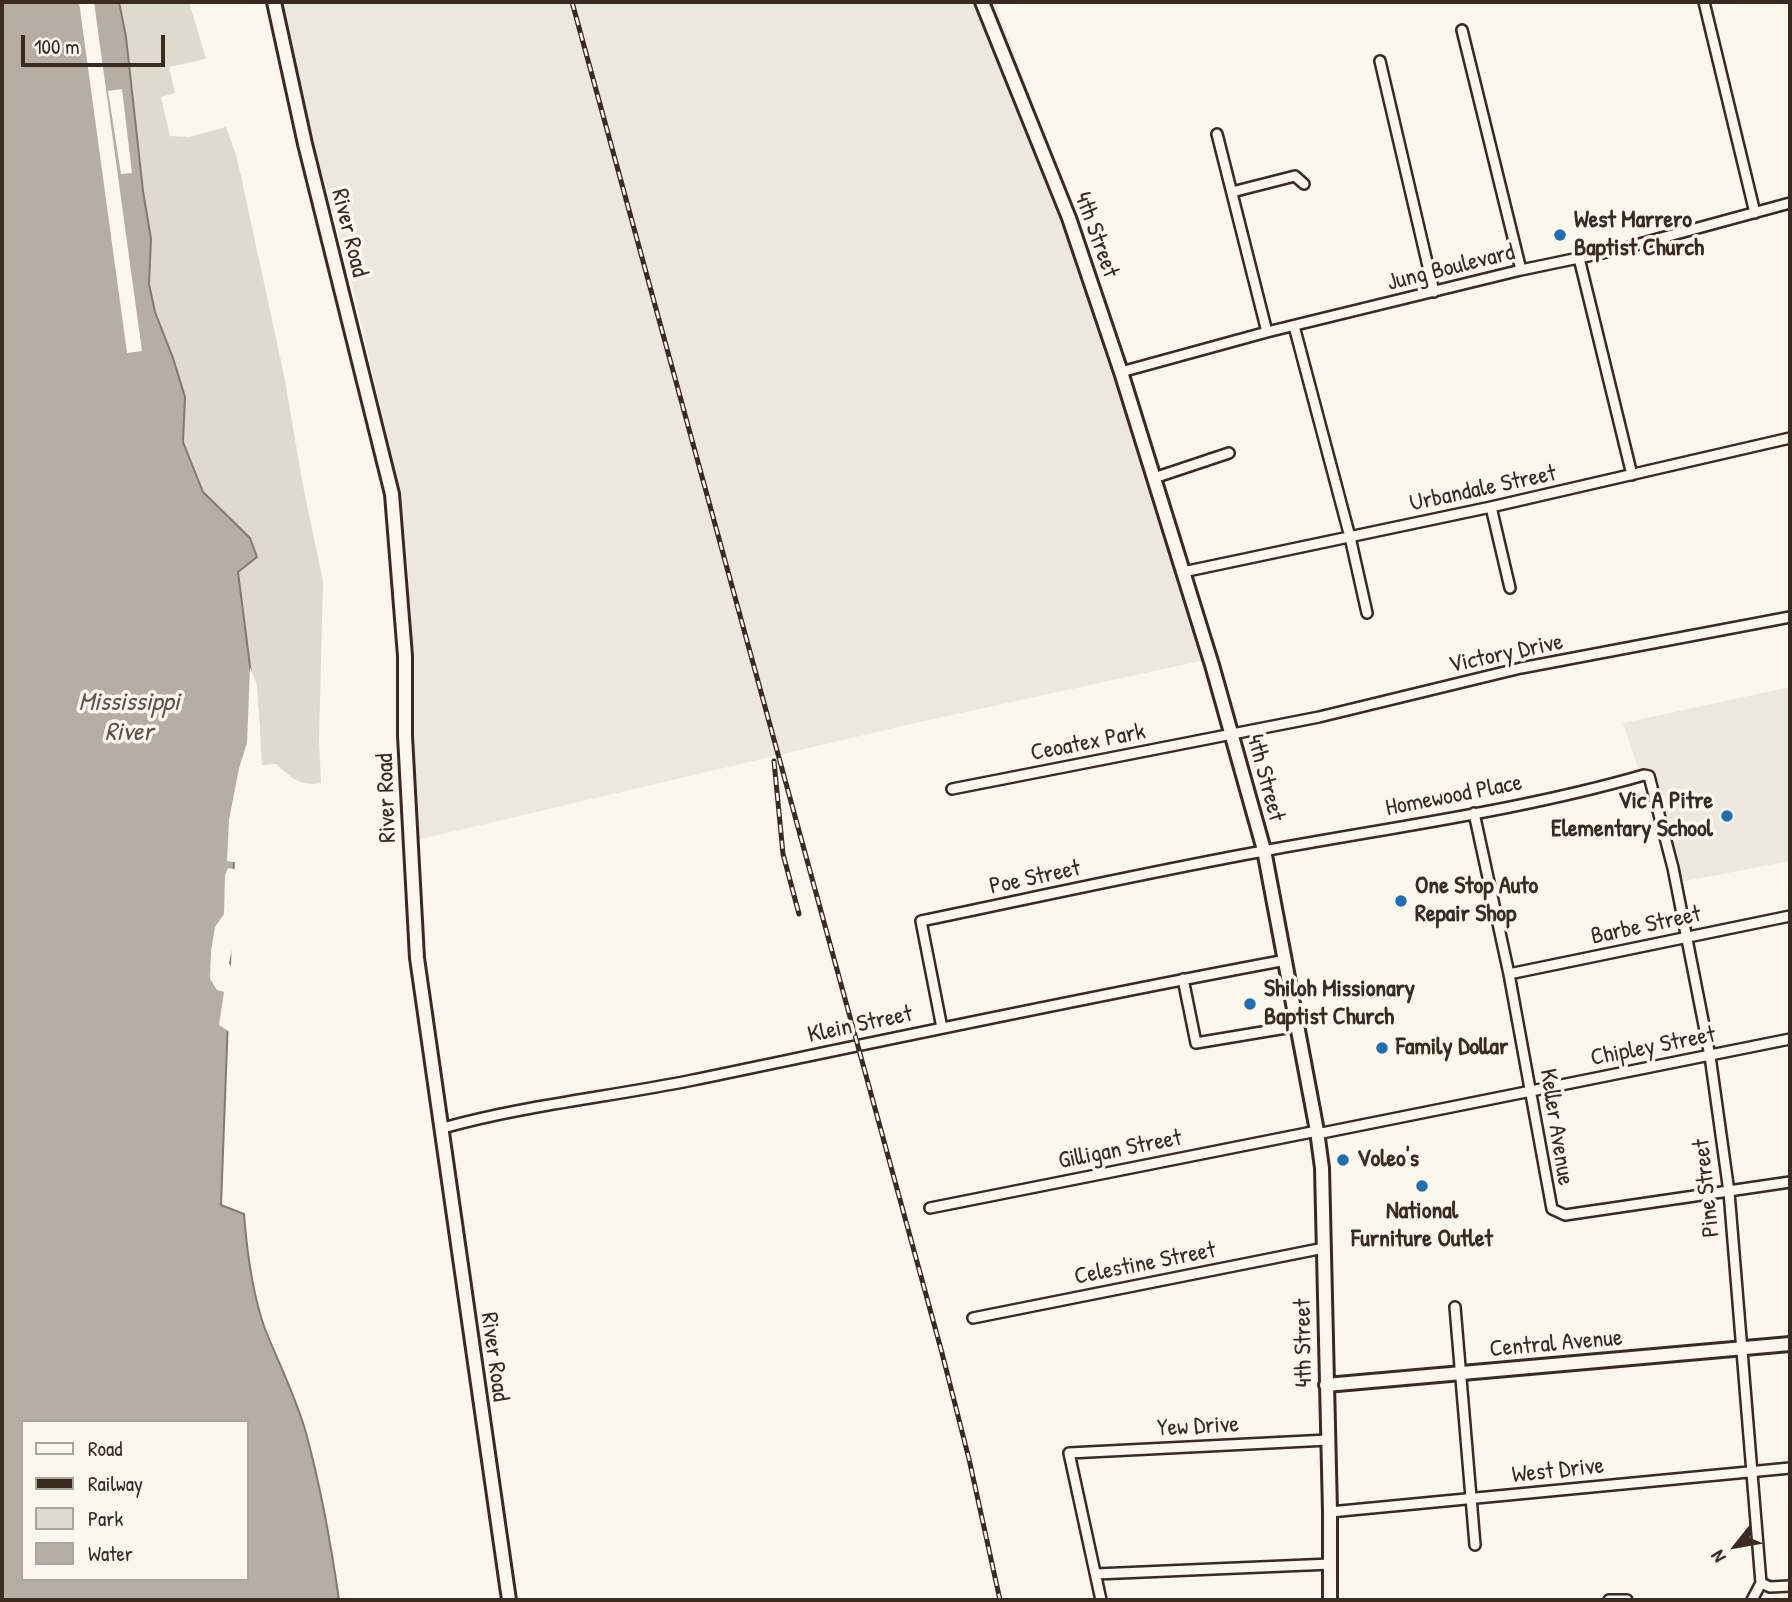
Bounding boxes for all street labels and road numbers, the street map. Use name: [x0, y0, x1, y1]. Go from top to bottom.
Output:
street label: River Road: [324, 186, 374, 280]
street label: 4th Street: [1067, 188, 1125, 282]
street label: Jung Boulevard: [1384, 238, 1518, 298]
street label: Urbandale Street: [1407, 459, 1559, 519]
street label: Victory Drive: [1446, 628, 1566, 680]
street label: Ceoatex Park: [1028, 718, 1148, 768]
street label: 4th Street: [1240, 731, 1290, 825]
street label: River Road: [371, 753, 403, 843]
street label: Homewood Place: [1383, 769, 1525, 823]
street label: Poe Street: [987, 854, 1083, 902]
street label: Barbe Street: [1588, 900, 1704, 952]
street label: Klein Street: [805, 1000, 915, 1050]
street label: Chipley Street: [1588, 1021, 1718, 1073]
street label: Keller Avenue: [1533, 1067, 1579, 1187]
street label: Gilligan Street: [1056, 1124, 1184, 1176]
street label: Pine Street: [1688, 1137, 1726, 1239]
street label: Celestine Street: [1072, 1236, 1218, 1292]
street label: 4th Street: [1289, 1298, 1319, 1388]
street label: River Road: [474, 1311, 514, 1403]
street label: Central Avenue: [1488, 1324, 1624, 1364]
street label: Yew Drive: [1156, 1410, 1240, 1444]
street label: West Drive: [1510, 1452, 1606, 1490]

